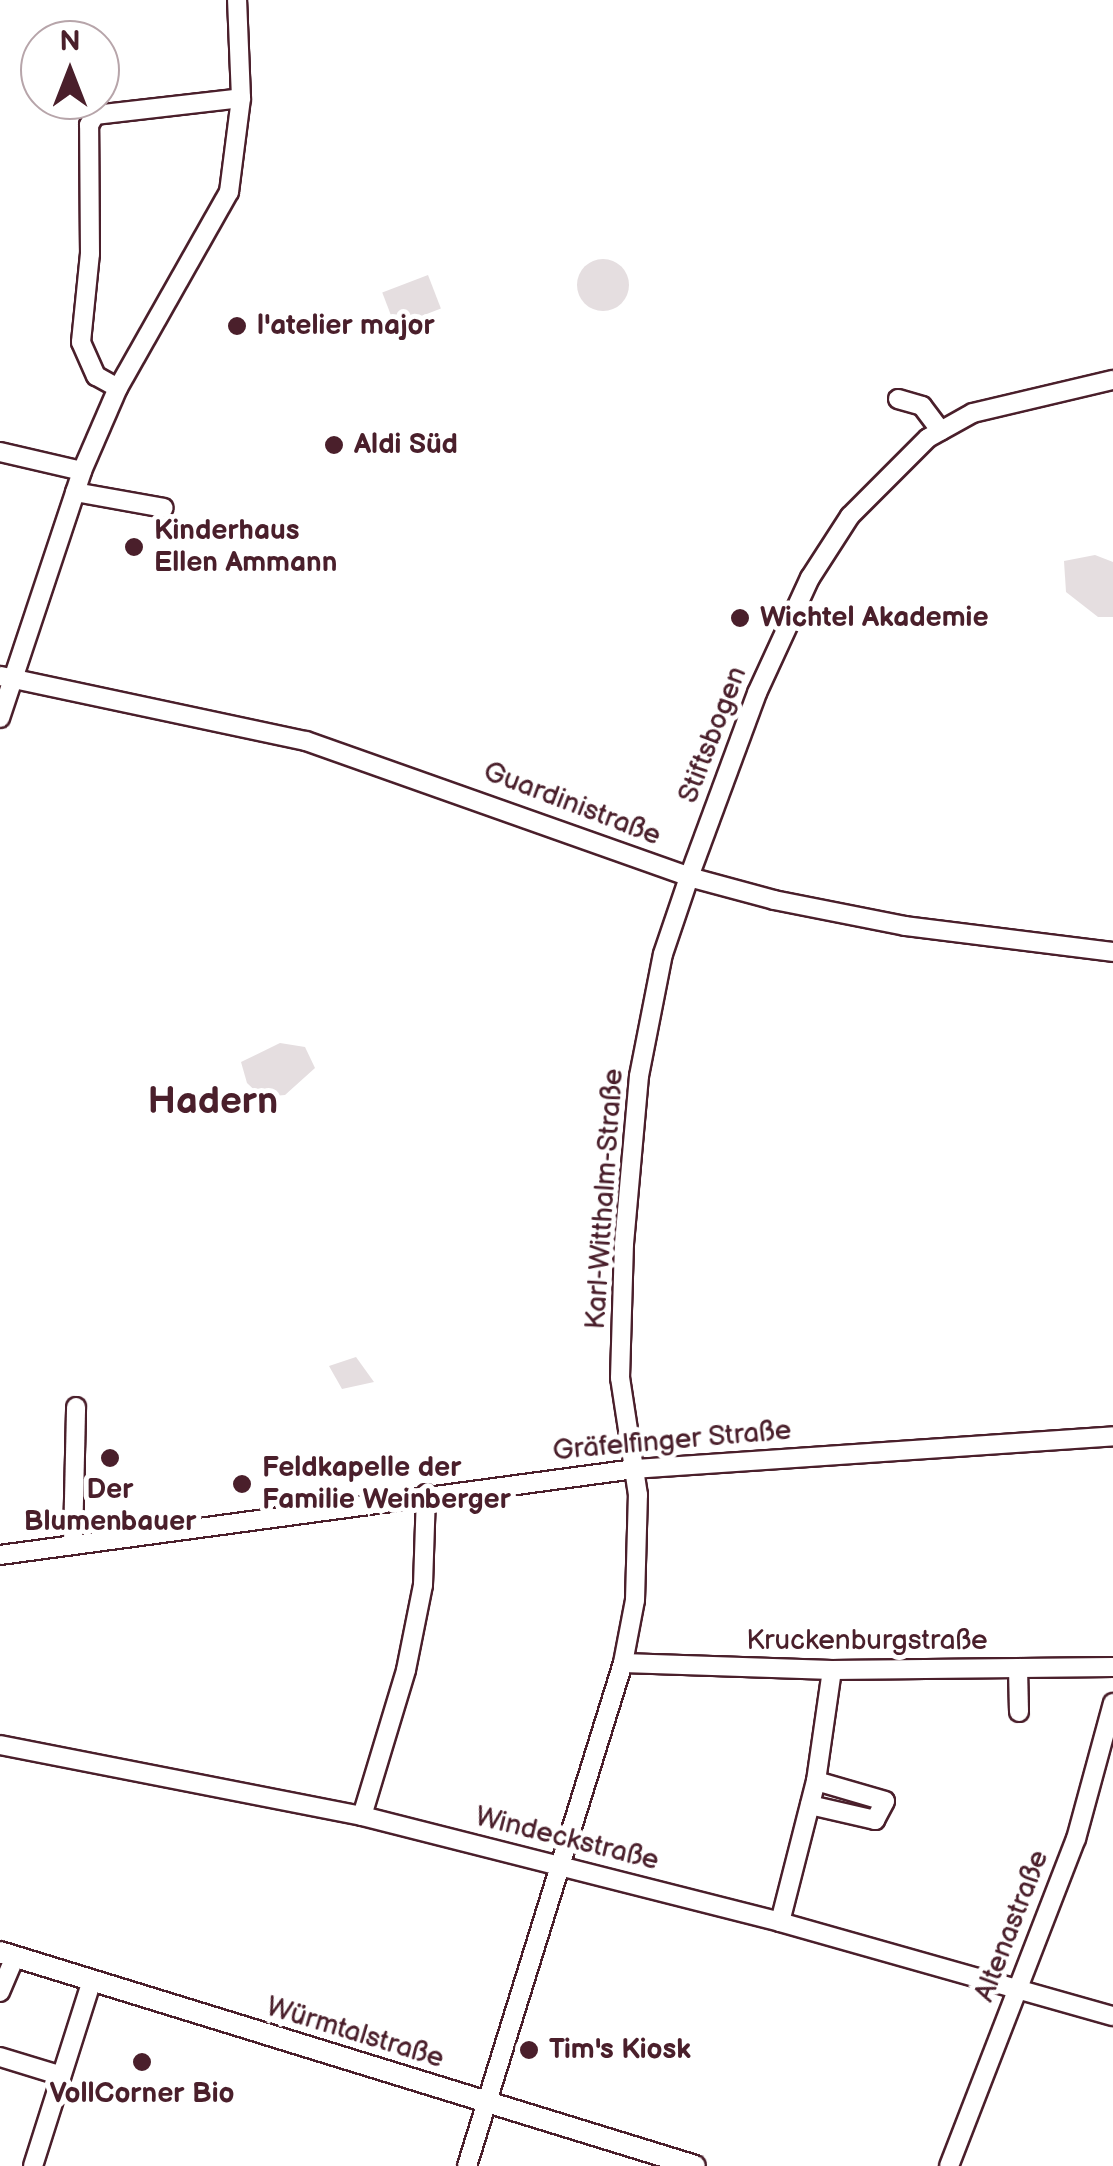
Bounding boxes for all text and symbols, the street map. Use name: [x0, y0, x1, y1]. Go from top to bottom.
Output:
north arrow: [20, 20, 120, 120]
text: N: [59, 25, 81, 58]
place label: l'atelier major: [257, 309, 435, 343]
marker: l'atelier major: [226, 315, 248, 337]
place label: Aldi Süd: [354, 428, 458, 462]
marker: Aldi Süd: [323, 434, 345, 456]
place label: Kinderhaus Ellen Ammann: [154, 514, 337, 580]
marker: Kinderhaus Ellen Ammann: [123, 536, 145, 558]
place label: Wichtel Akademie: [760, 601, 989, 635]
marker: Wichtel Akademie: [729, 607, 751, 629]
street label: Stiftsbogen: [672, 662, 754, 808]
street label: Guardinistraße: [479, 755, 665, 853]
street label: Karl-Witthalm-Straße: [579, 1067, 631, 1331]
district label: Hadern: [148, 1079, 278, 1125]
street label: Gräfelfinger Straße: [551, 1414, 793, 1468]
marker: Der Blumenbauer: [99, 1447, 121, 1469]
place label: Feldkapelle der Familie Weinberger: [262, 1451, 511, 1517]
place label: Der Blumenbauer: [24, 1473, 196, 1539]
marker: Feldkapelle der Familie Weinberger: [231, 1473, 253, 1495]
street label: Kruckenburgstraße: [746, 1624, 988, 1658]
street label: Windeckstraße: [472, 1800, 662, 1878]
street label: Altenastraße: [968, 1846, 1056, 2006]
street label: Würmtalstraße: [262, 1990, 448, 2076]
place label: Tim's Kiosk: [549, 2033, 691, 2067]
marker: Tim's Kiosk: [518, 2039, 540, 2061]
marker: VollCorner Bio: [131, 2051, 153, 2073]
place label: VollCorner Bio: [49, 2077, 235, 2111]

